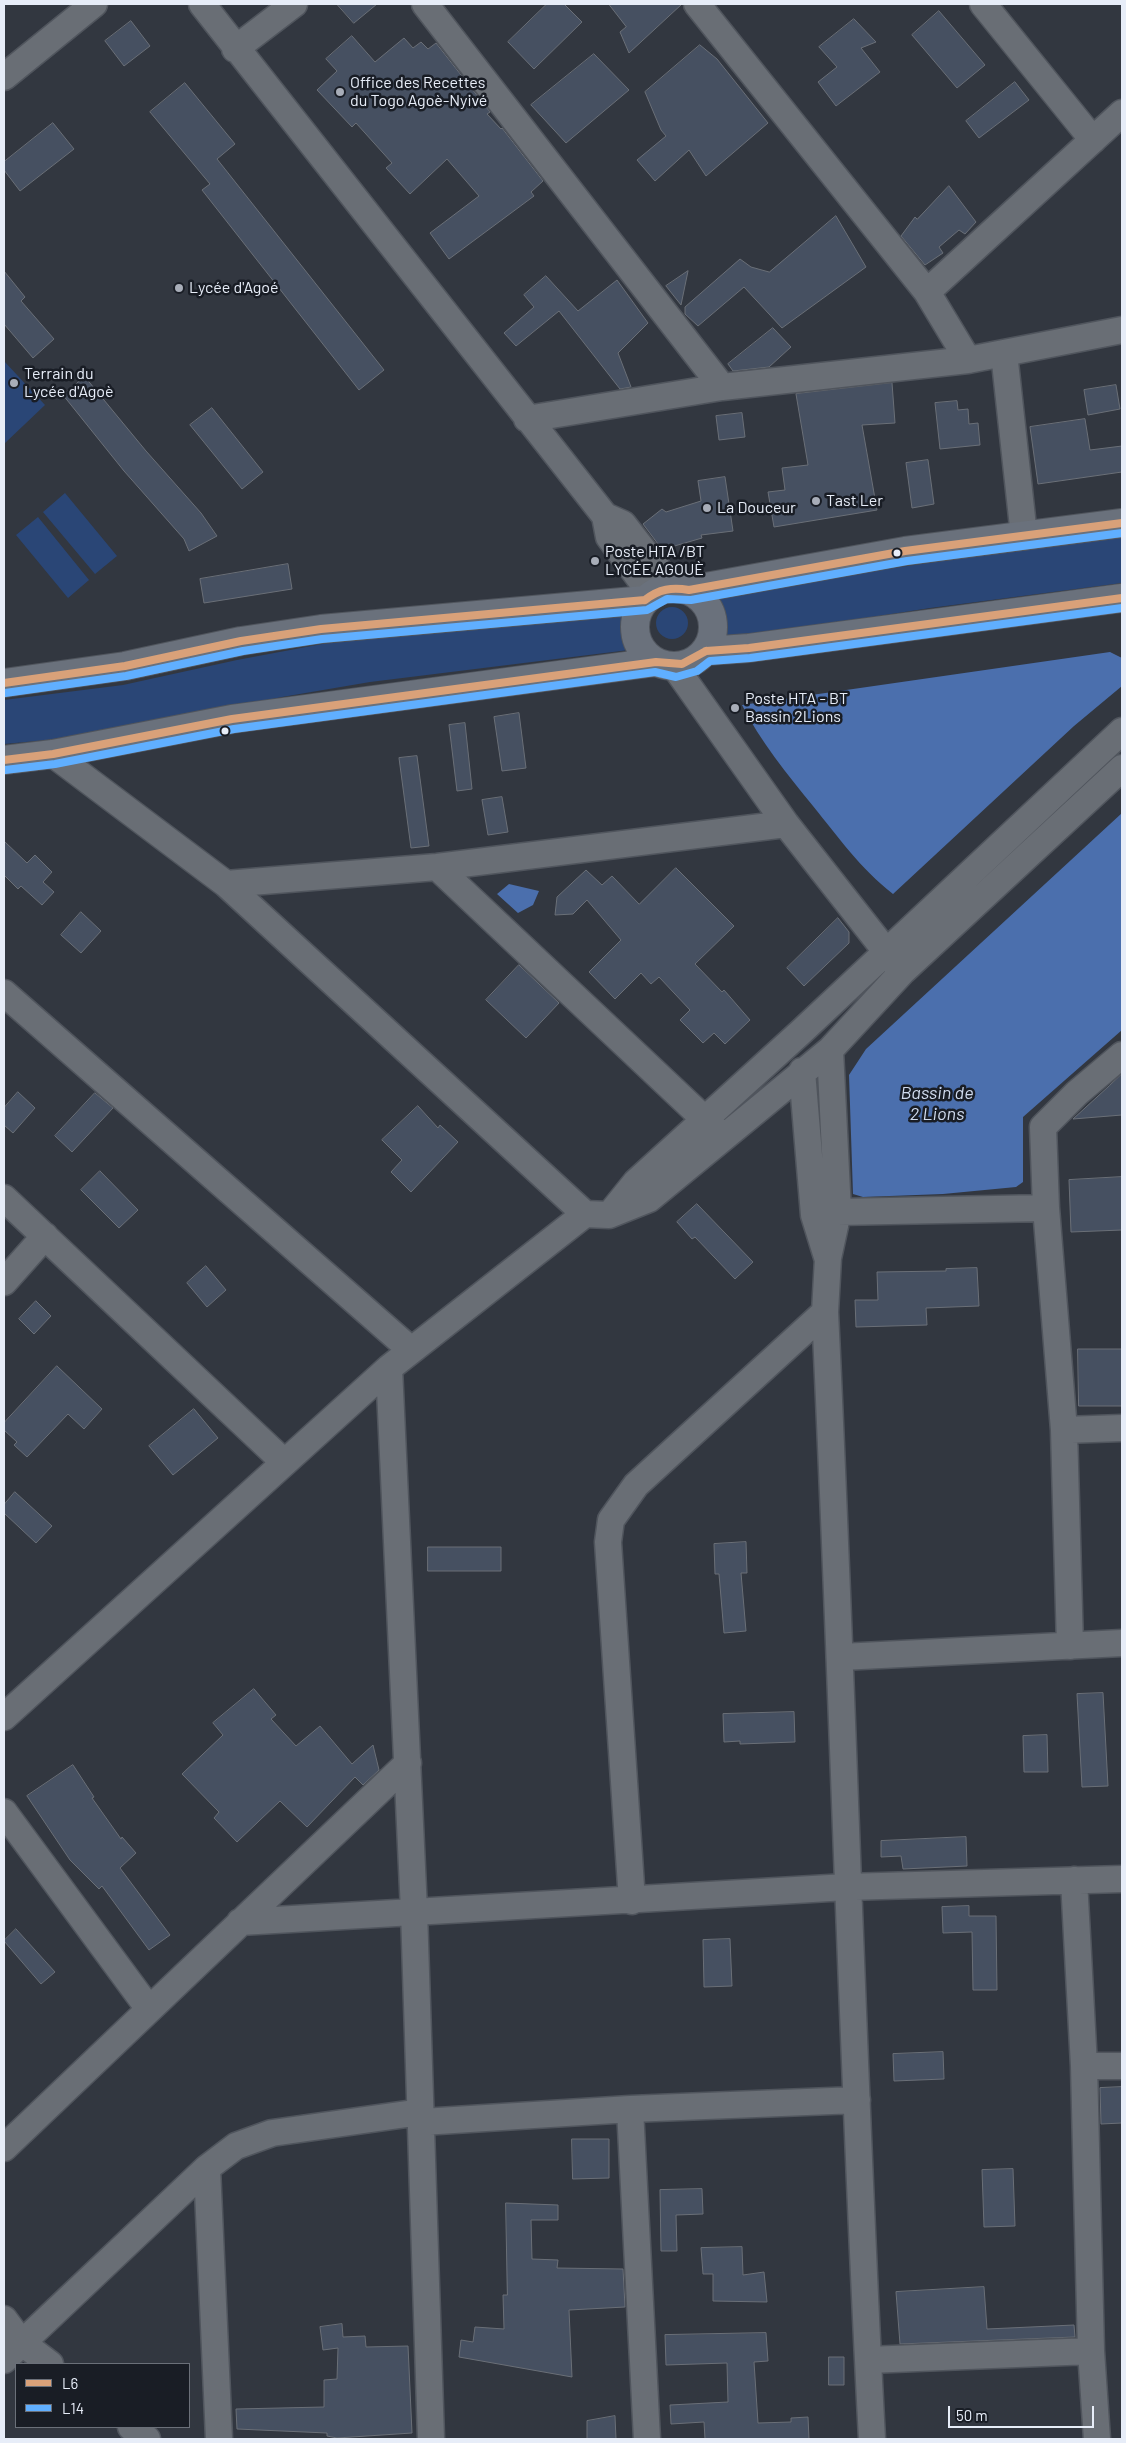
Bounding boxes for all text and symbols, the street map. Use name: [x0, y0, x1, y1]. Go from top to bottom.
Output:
place label: Office des Recettes du Togo Agoè-Nyivé: [350, 73, 487, 111]
marker: Office des Recettes du Togo Agoè-Nyivé: [334, 86, 346, 98]
place label: Lycée d'Agoé: [189, 278, 279, 298]
marker: Lycée d'Agoé: [173, 282, 185, 294]
place label: Terrain du Lycée d'Agoè: [24, 364, 114, 402]
marker: Terrain du Lycée d'Agoè: [8, 377, 20, 389]
place label: Tast Ler: [826, 491, 883, 511]
marker: Tast Ler: [810, 495, 822, 507]
place label: La Douceur: [717, 498, 796, 518]
marker: La Douceur: [701, 502, 713, 514]
place label: Poste HTA /BT LYCÉE AGOUÈ: [605, 542, 705, 580]
unlabelled marker: [892, 548, 902, 558]
marker: Poste HTA /BT LYCÉE AGOUÈ: [589, 555, 601, 567]
place label: Poste HTA - BT Bassin 2Lions: [745, 689, 848, 727]
marker: Poste HTA - BT Bassin 2Lions: [729, 702, 741, 714]
unlabelled marker: [220, 726, 230, 736]
water label: Bassin de 2 Lions: [901, 1082, 973, 1124]
legend: [15, 2363, 190, 2428]
text: L6: [62, 2374, 78, 2392]
scale bar: [951, 2396, 1097, 2428]
text: L14: [62, 2399, 84, 2417]
text: 50 m: [956, 2406, 988, 2424]

